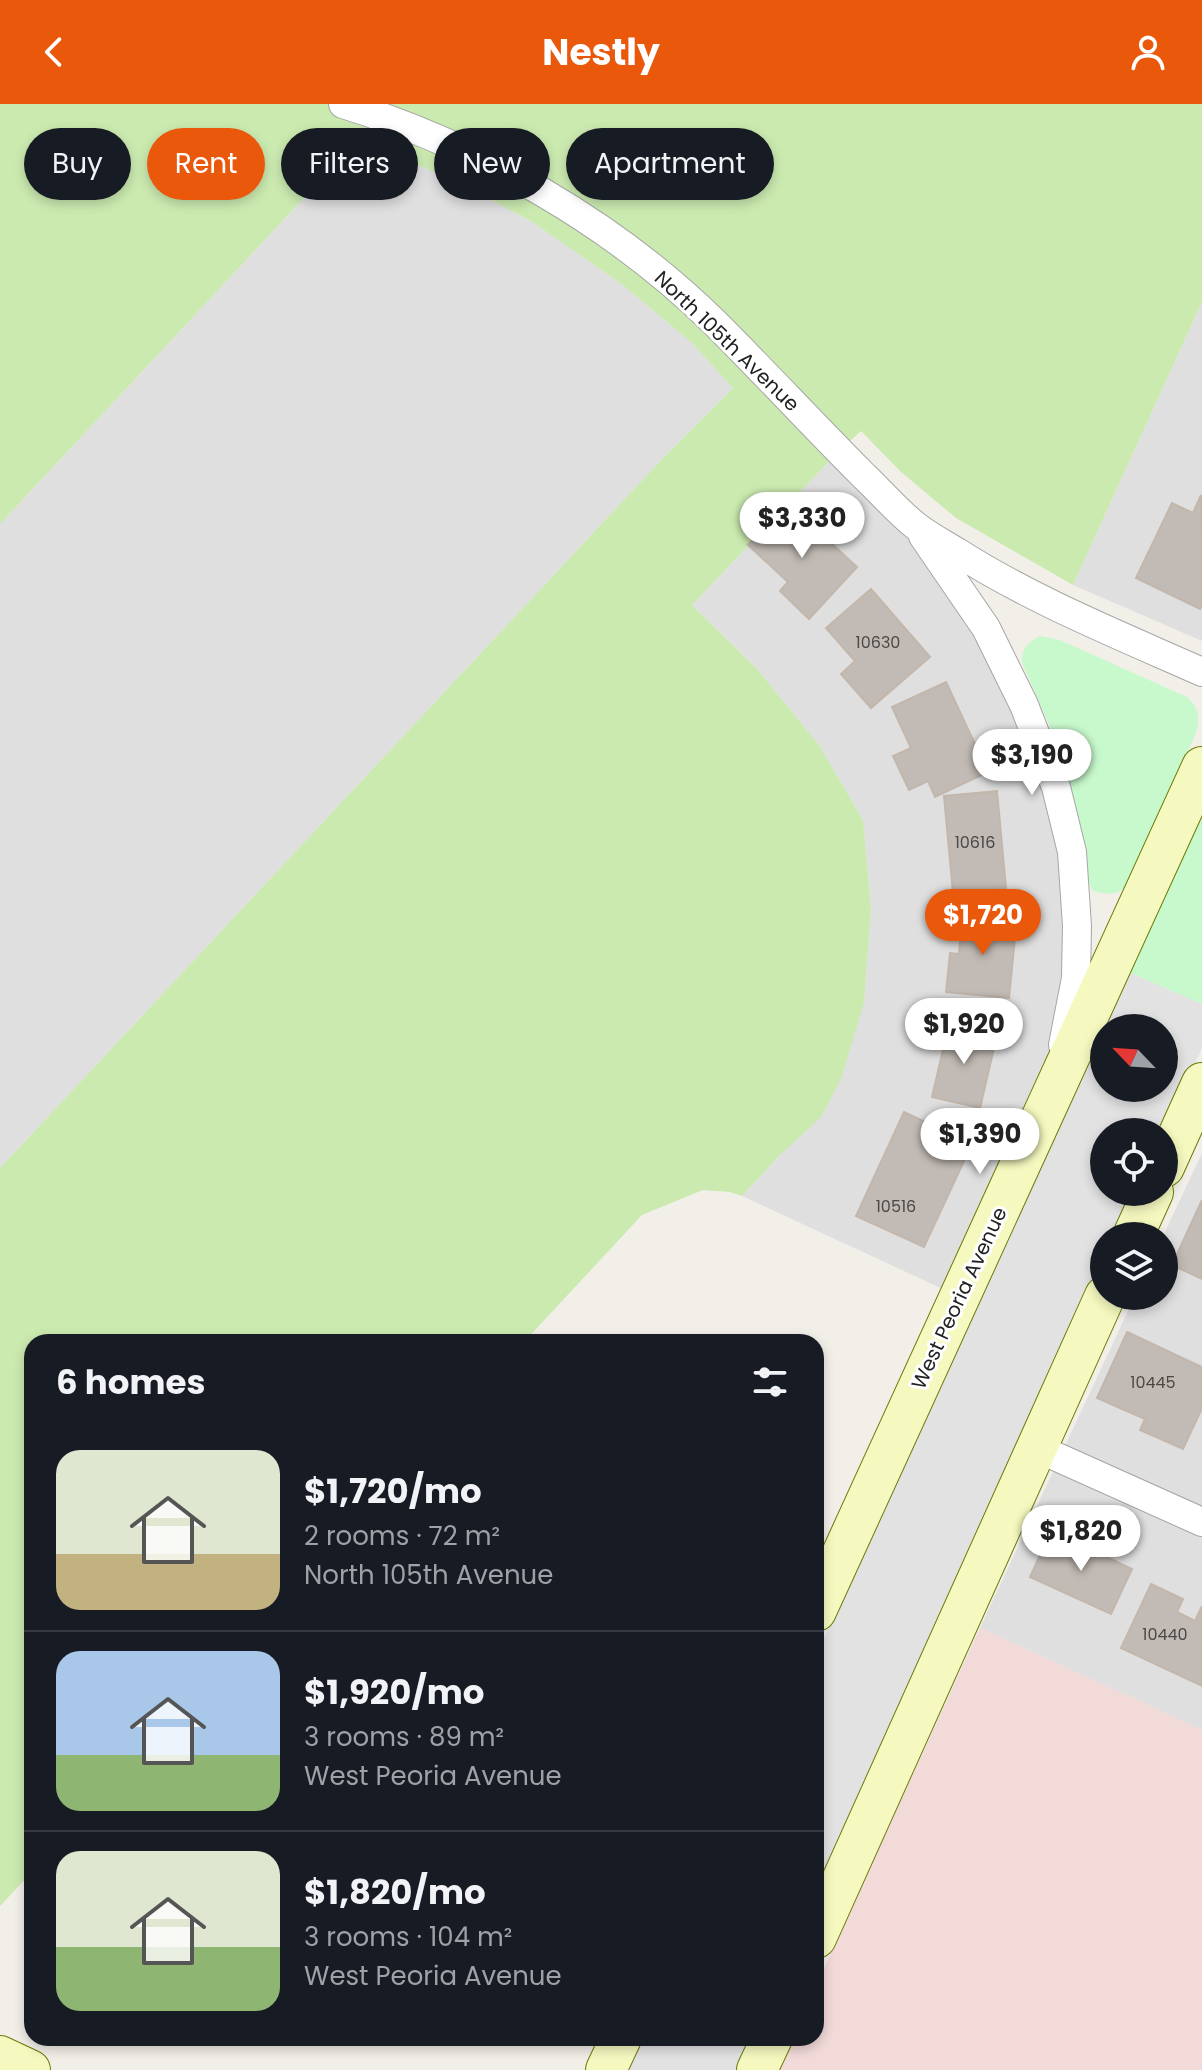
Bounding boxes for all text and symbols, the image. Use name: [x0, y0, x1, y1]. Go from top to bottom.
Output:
text: Nestly: [542, 27, 660, 78]
icon: back: [32, 30, 76, 74]
icon: person: [1126, 30, 1170, 74]
chip: Buy: [24, 128, 131, 200]
chip: Rent: [147, 128, 265, 200]
chip: Filters: [281, 128, 418, 200]
chip: New: [434, 128, 550, 200]
chip: Apartment: [566, 128, 774, 200]
street label: North 105th Avenue: [648, 264, 806, 418]
pin: $3,330: [737, 492, 867, 560]
text: $3,330: [758, 500, 846, 536]
house number: 10630: [856, 631, 900, 654]
pin: $3,190: [967, 729, 1097, 797]
text: $3,190: [990, 737, 1074, 773]
house number: 10616: [955, 831, 995, 854]
pin: $1,720: [918, 889, 1048, 957]
text: $1,720: [943, 897, 1023, 933]
pin: $1,920: [899, 998, 1029, 1066]
text: $1,920: [923, 1006, 1005, 1042]
north arrow: [1090, 1014, 1178, 1102]
map controls: [1090, 1014, 1178, 1310]
pin: $1,390: [915, 1108, 1045, 1176]
text: $1,390: [938, 1116, 1022, 1152]
button: locate: [1090, 1118, 1178, 1206]
house number: 10516: [876, 1195, 916, 1218]
street label: West Peoria Avenue: [904, 1202, 1014, 1394]
button: layers: [1090, 1222, 1178, 1310]
text: 6 homes: [56, 1358, 205, 1406]
icon: filters: [748, 1360, 792, 1404]
house number: 10445: [1130, 1371, 1176, 1394]
text: $1,720/mo: [304, 1467, 482, 1515]
icon: home: [120, 1482, 216, 1578]
pin: $1,820: [1016, 1505, 1146, 1573]
text: $1,820: [1040, 1513, 1123, 1549]
text: 2 rooms · 72 m²: [304, 1518, 500, 1554]
text: North 105th Avenue: [304, 1557, 553, 1593]
house number: 10440: [1142, 1623, 1188, 1646]
text: $1,920/mo: [304, 1668, 484, 1716]
icon: home: [120, 1683, 216, 1779]
text: 3 rooms · 89 m²: [304, 1719, 504, 1755]
text: West Peoria Avenue: [304, 1758, 562, 1794]
text: $1,820/mo: [304, 1868, 486, 1916]
icon: home: [120, 1883, 216, 1979]
text: 3 rooms · 104 m²: [304, 1919, 512, 1955]
text: West Peoria Avenue: [304, 1958, 562, 1994]

